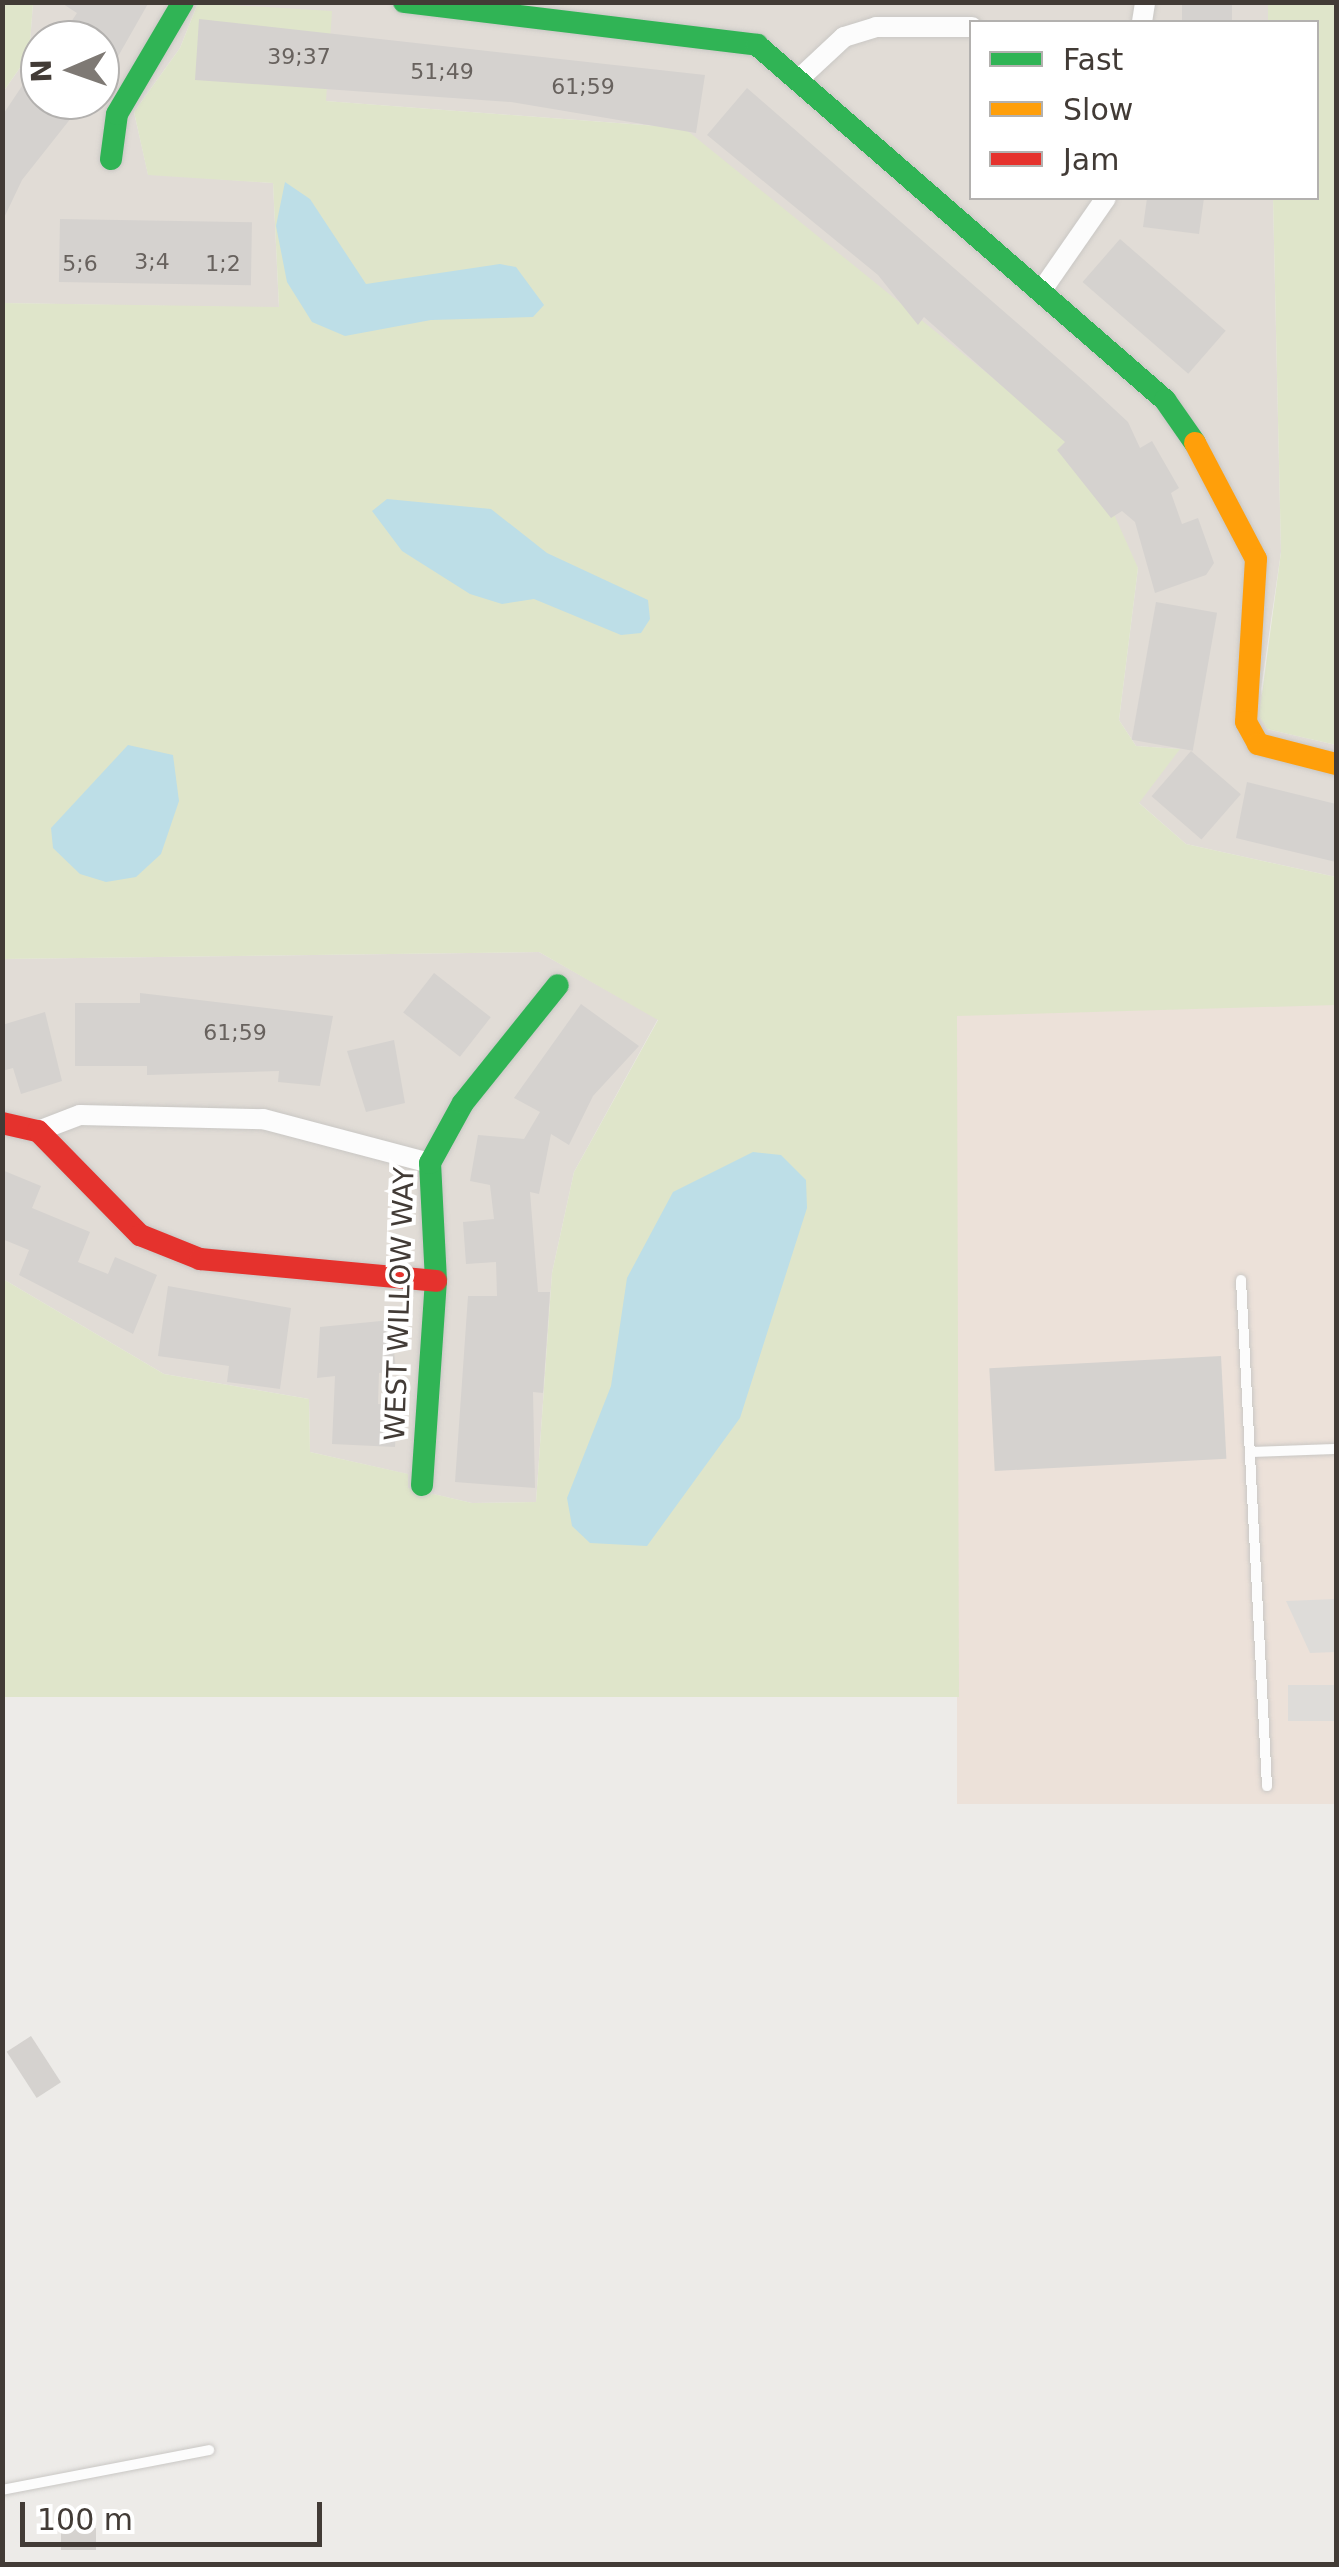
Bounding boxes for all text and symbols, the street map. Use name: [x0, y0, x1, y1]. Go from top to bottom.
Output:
north arrow: [20, 20, 120, 120]
legend: [969, 20, 1319, 200]
text: Fast: [1063, 42, 1123, 77]
house number: 39;37: [267, 44, 331, 70]
text: N: [25, 59, 58, 83]
house number: 51;49: [410, 59, 474, 85]
house number: 61;59: [551, 74, 615, 100]
text: Slow: [1063, 92, 1133, 127]
text: Jam: [1063, 142, 1119, 177]
house number: 3;4: [134, 249, 170, 275]
house number: 5;6: [62, 251, 98, 277]
house number: 1;2: [205, 251, 241, 277]
house number: 61;59: [203, 1020, 267, 1046]
street label: WEST WILLOW WAY: [378, 1166, 422, 1442]
scale bar: [25, 2482, 328, 2544]
text: 100 m: [37, 2502, 133, 2537]

